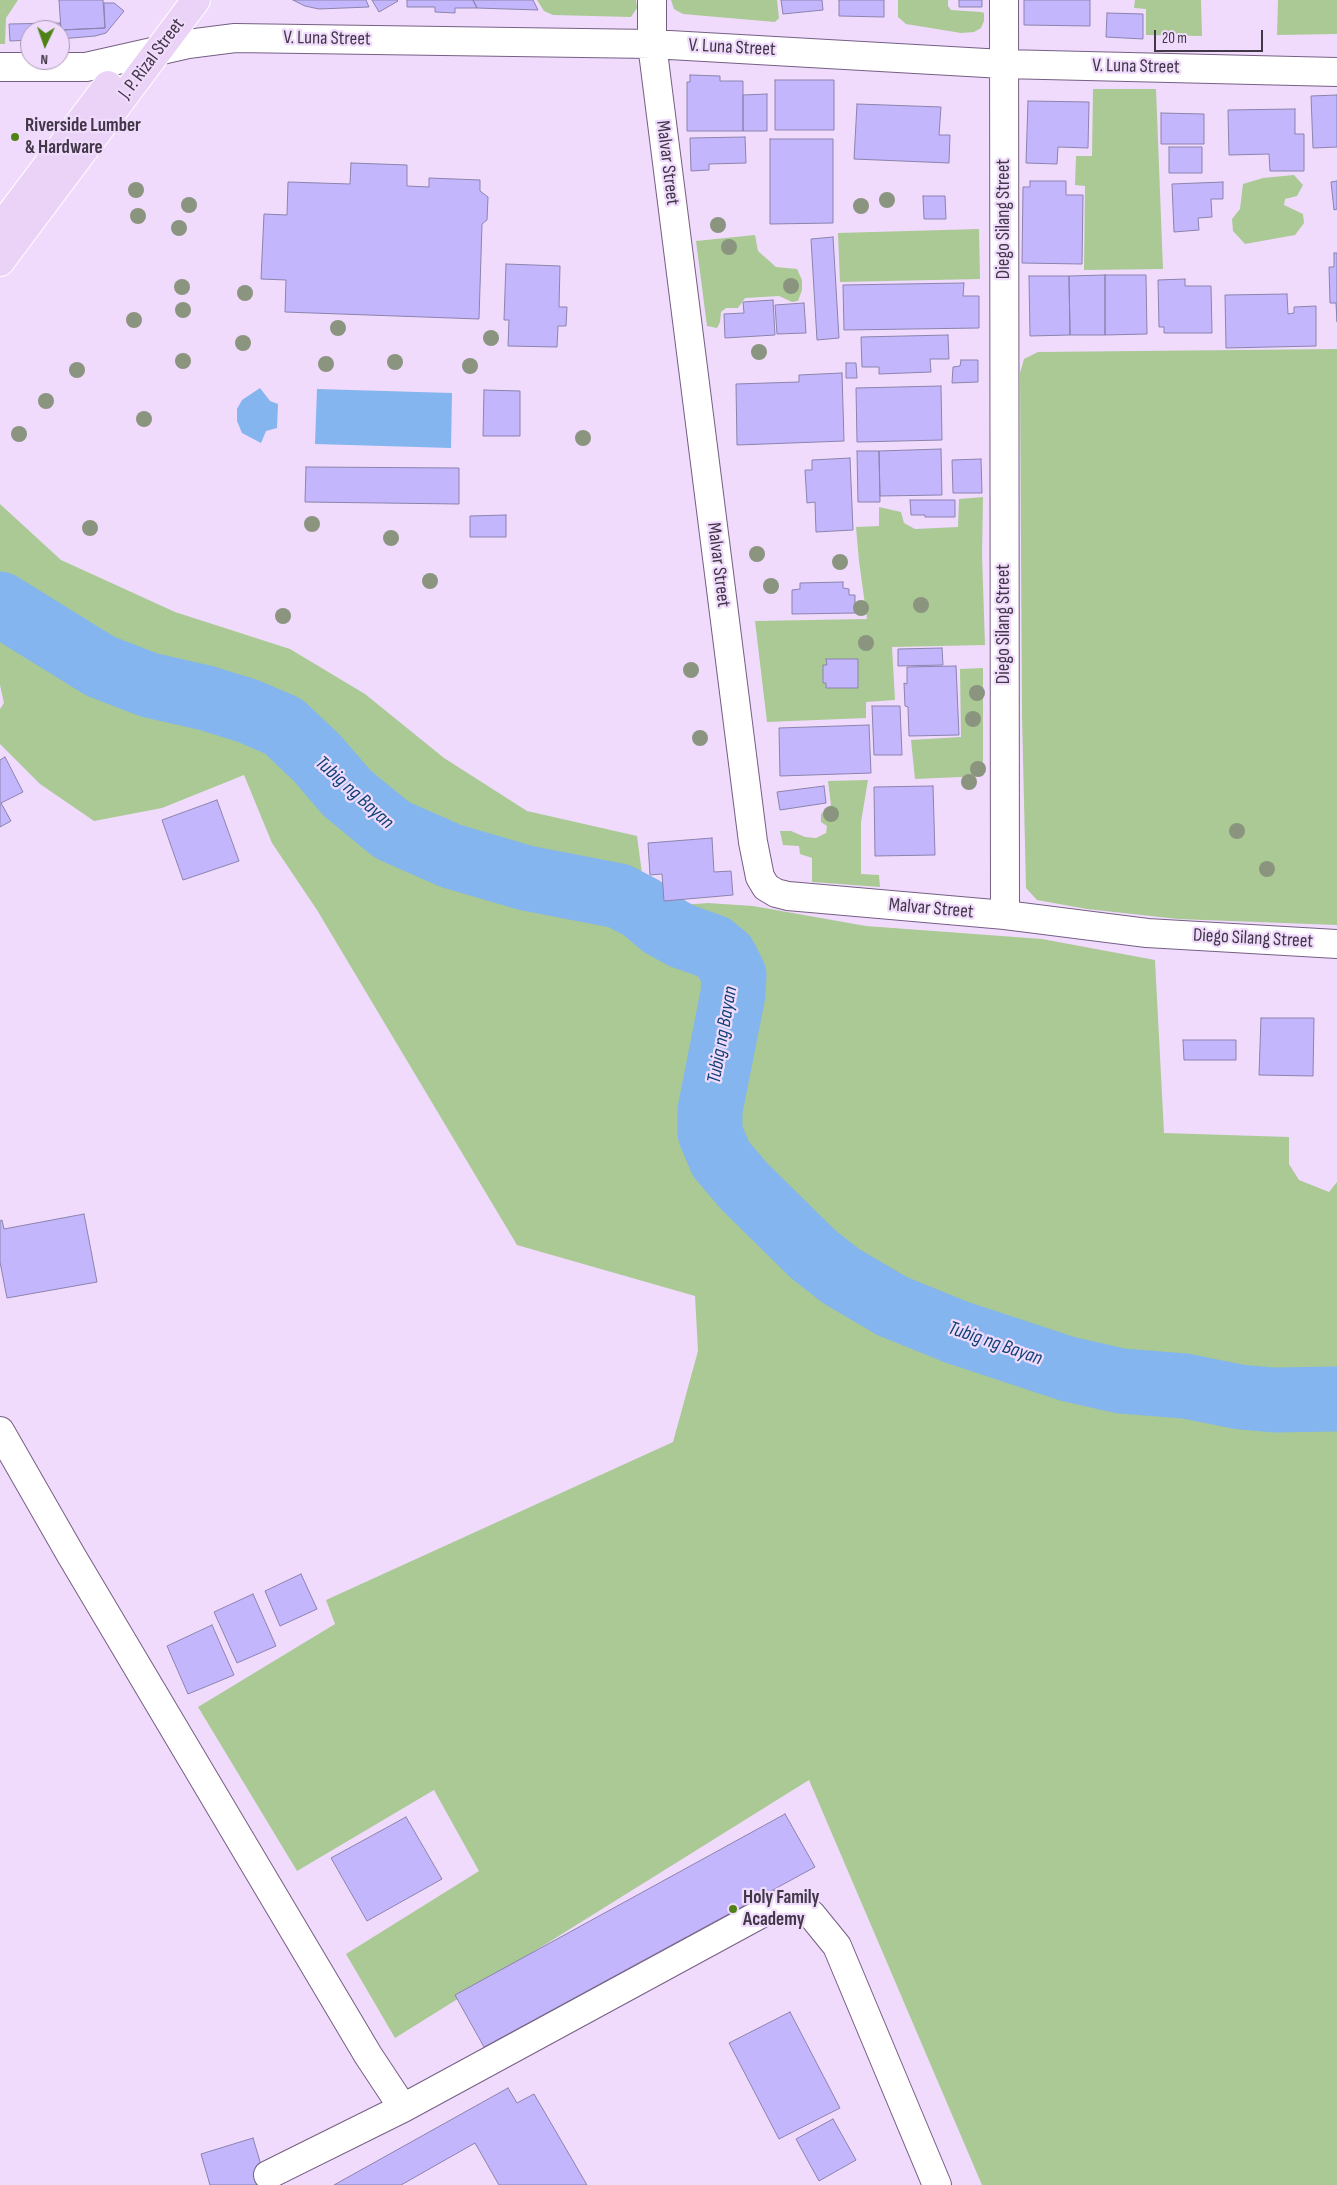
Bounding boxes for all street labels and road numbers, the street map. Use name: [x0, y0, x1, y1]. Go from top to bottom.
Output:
street label: J. P. Rizal Street: [114, 14, 190, 104]
street label: V. Luna Street: [283, 27, 371, 51]
street label: V. Luna Street: [688, 34, 776, 62]
street label: V. Luna Street: [1092, 55, 1180, 79]
street label: Malvar Street: [651, 119, 683, 207]
street label: Diego Silang Street: [993, 159, 1015, 279]
street label: Malvar Street: [702, 521, 734, 609]
street label: Diego Silang Street: [993, 564, 1015, 684]
street label: Malvar Street: [888, 894, 974, 924]
street label: Diego Silang Street: [1192, 924, 1314, 954]

